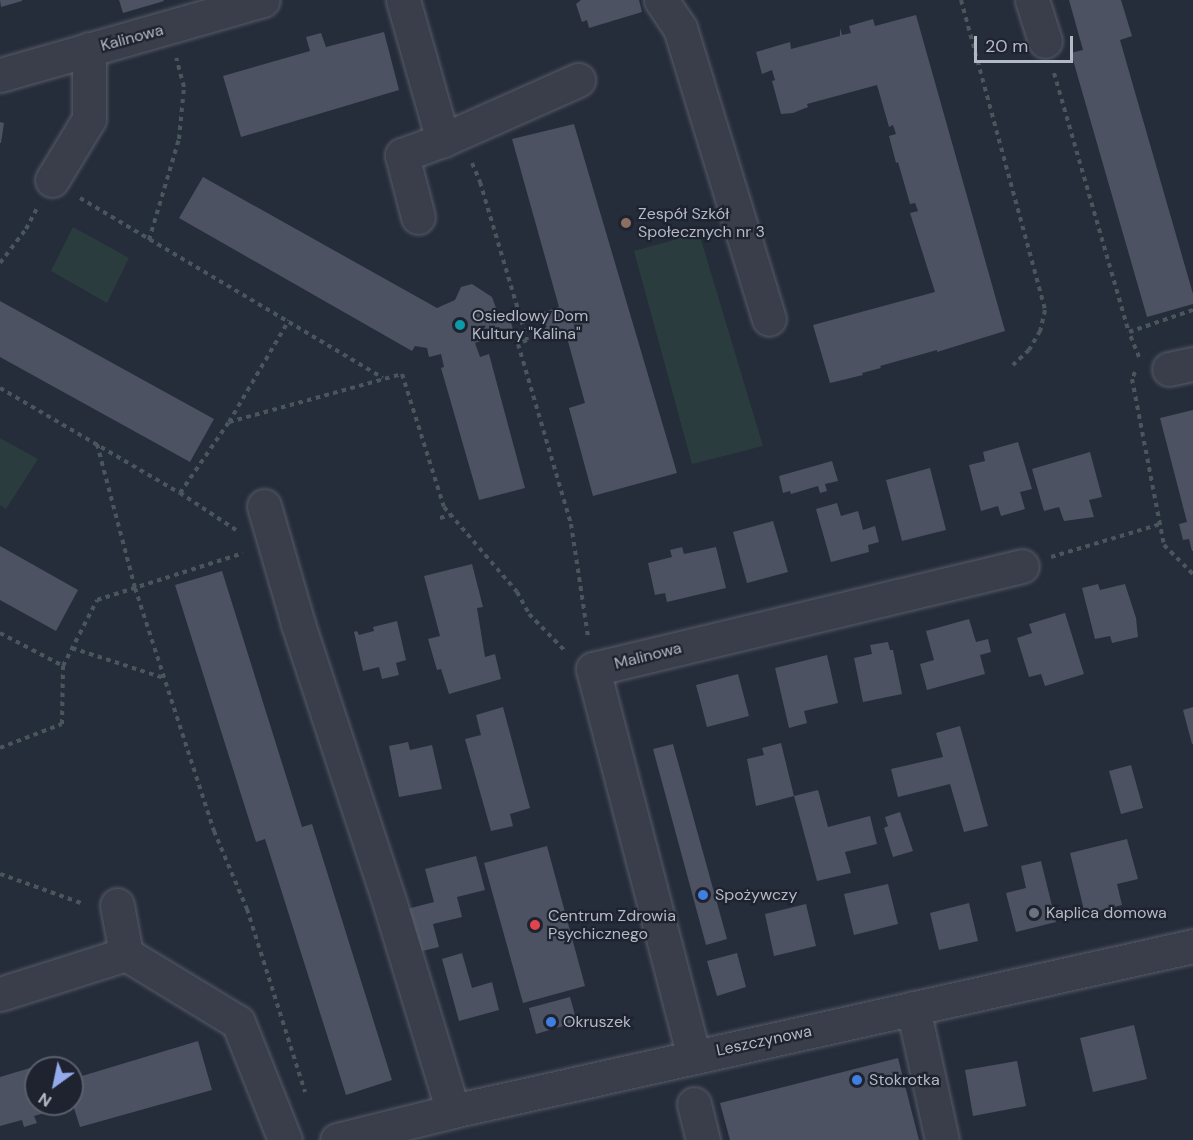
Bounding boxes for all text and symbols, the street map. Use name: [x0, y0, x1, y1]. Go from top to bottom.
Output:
street label: Kalinowa: [99, 20, 165, 56]
scale bar: [977, 24, 1076, 62]
text: 20 m: [985, 34, 1028, 58]
place label: Zespół Szkół Społecznych nr 3: [638, 204, 765, 242]
marker: Zespół Szkół Społecznych nr 3: [619, 216, 633, 230]
place label: Osiedlowy Dom Kultury "Kalina": [472, 306, 588, 344]
marker: Osiedlowy Dom Kultury "Kalina": [453, 318, 467, 332]
street label: Malinowa: [612, 638, 684, 674]
place label: Spożywczy: [715, 885, 797, 905]
marker: Spożywczy: [696, 888, 710, 902]
place label: Kaplica domowa: [1046, 903, 1167, 923]
place label: Centrum Zdrowia Psychicznego: [548, 906, 676, 944]
marker: Kaplica domowa: [1027, 906, 1041, 920]
marker: Centrum Zdrowia Psychicznego: [526, 916, 544, 934]
place label: Okruszek: [563, 1012, 631, 1032]
marker: Okruszek: [544, 1015, 558, 1029]
street label: Leszczynowa: [715, 1022, 813, 1060]
north arrow: [24, 1056, 84, 1116]
place label: Stokrotka: [869, 1070, 940, 1090]
marker: Stokrotka: [850, 1073, 864, 1087]
text: N: [34, 1088, 56, 1112]

